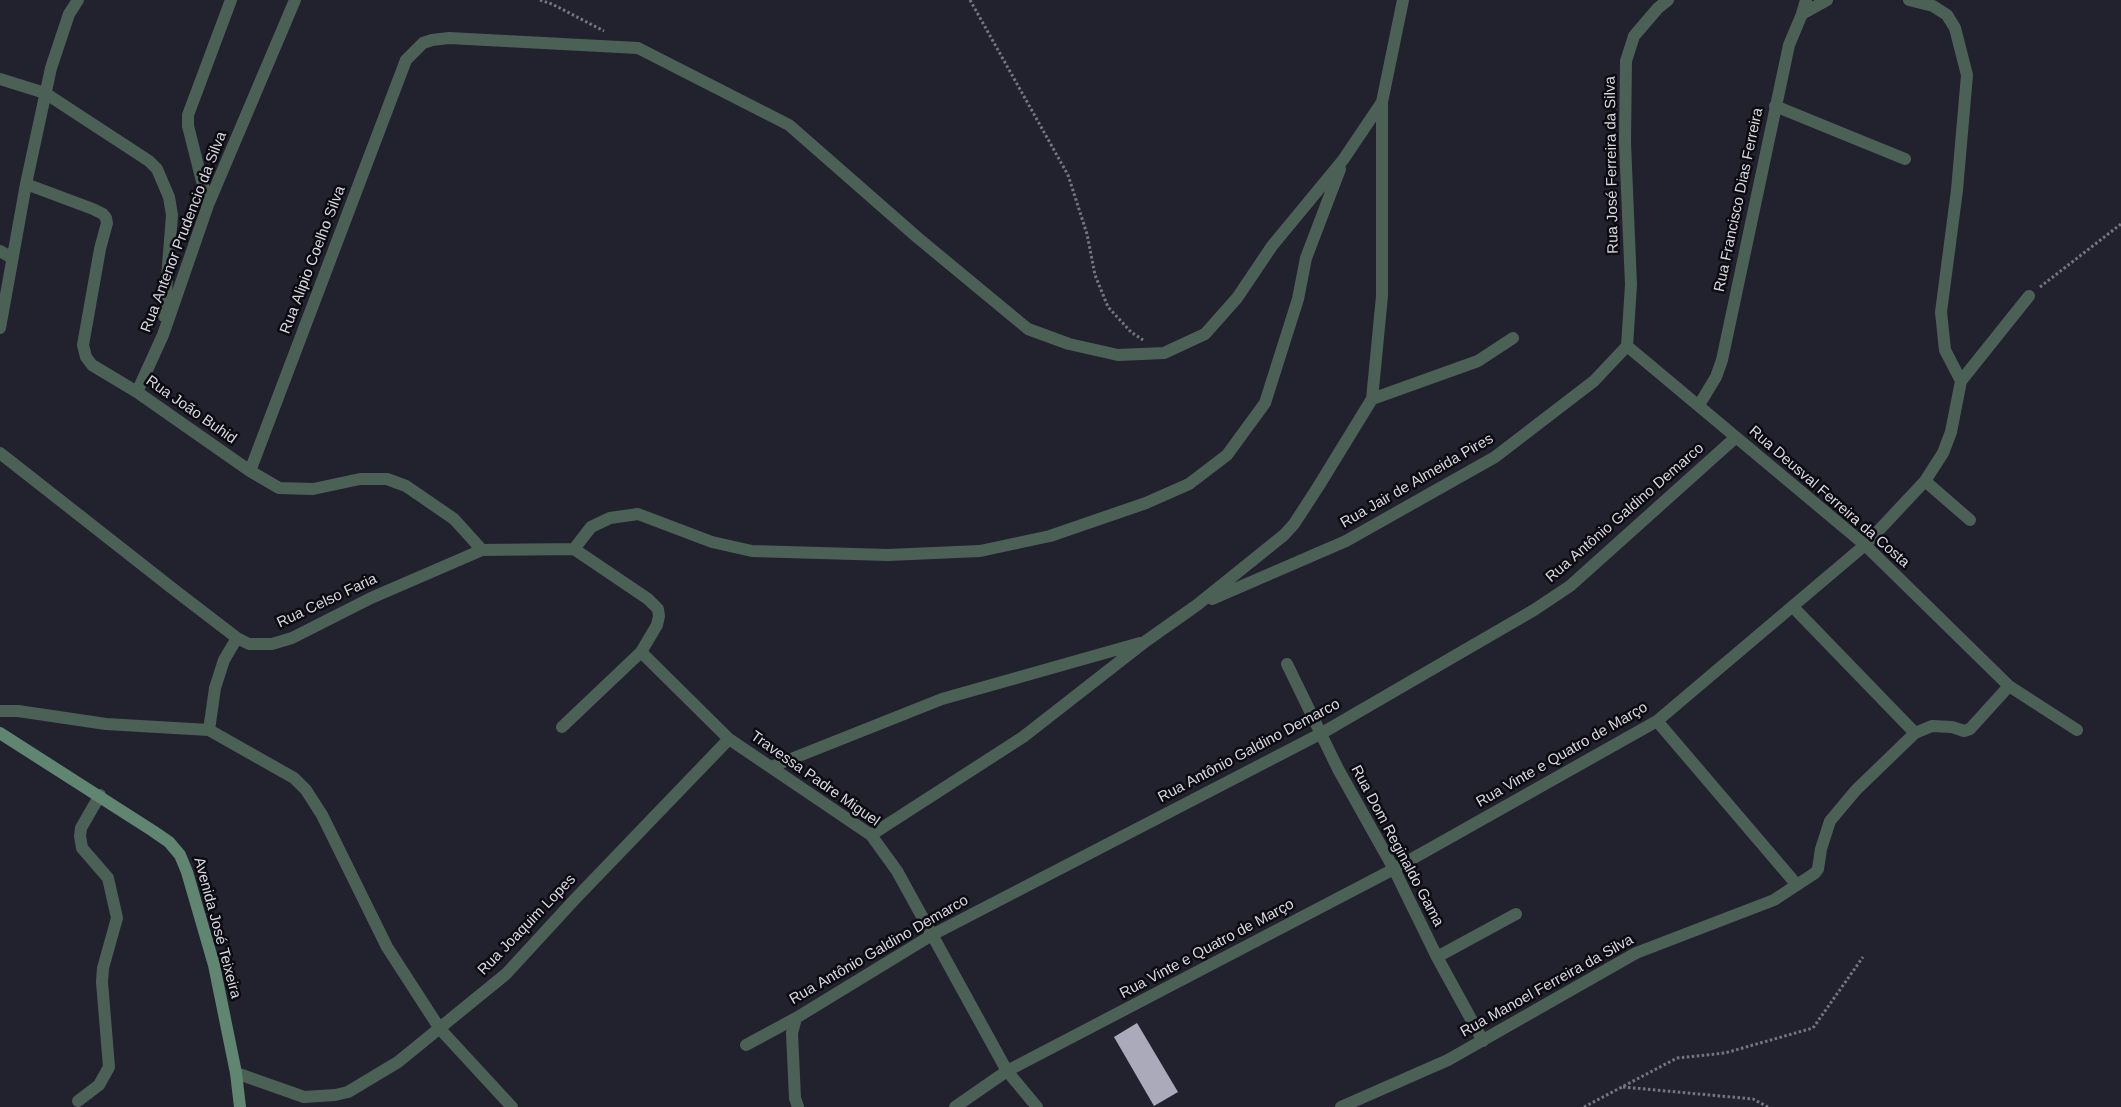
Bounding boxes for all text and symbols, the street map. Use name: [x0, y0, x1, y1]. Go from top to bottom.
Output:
street label: Rua José Ferreira da Silva: [1601, 76, 1623, 254]
street label: Rua Francisco Dias Ferreira: [1711, 106, 1767, 294]
street label: Rua Antenor Prudencio da Silva: [137, 129, 231, 335]
street label: Rua Alipio Coelho Silva: [277, 184, 349, 336]
street label: Rua João Buhid: [142, 372, 240, 448]
street label: Rua Deusval Ferreira da Costa: [1745, 422, 1913, 572]
street label: Rua Jair de Almeida Pires: [1337, 430, 1497, 532]
street label: Rua Antônio Galdino Demarco: [1542, 439, 1708, 587]
street label: Rua Celso Faria: [274, 570, 380, 632]
street label: Rua Antônio Galdino Demarco: [1155, 695, 1343, 807]
street label: Rua Vinte e Quatro de Março: [1473, 698, 1651, 812]
street label: Travessa Padre Miguel: [747, 728, 883, 830]
street label: Rua Dom Reginaldo Gama: [1347, 762, 1447, 930]
street label: Avenida José Teixeira: [189, 855, 245, 1001]
street label: Rua Joaquim Lopes: [474, 871, 580, 979]
street label: Rua Antônio Galdino Demarco: [786, 891, 972, 1009]
street label: Rua Vinte e Quatro de Março: [1117, 895, 1297, 1003]
street label: Rua Manoel Ferreira da Silva: [1457, 931, 1637, 1041]

